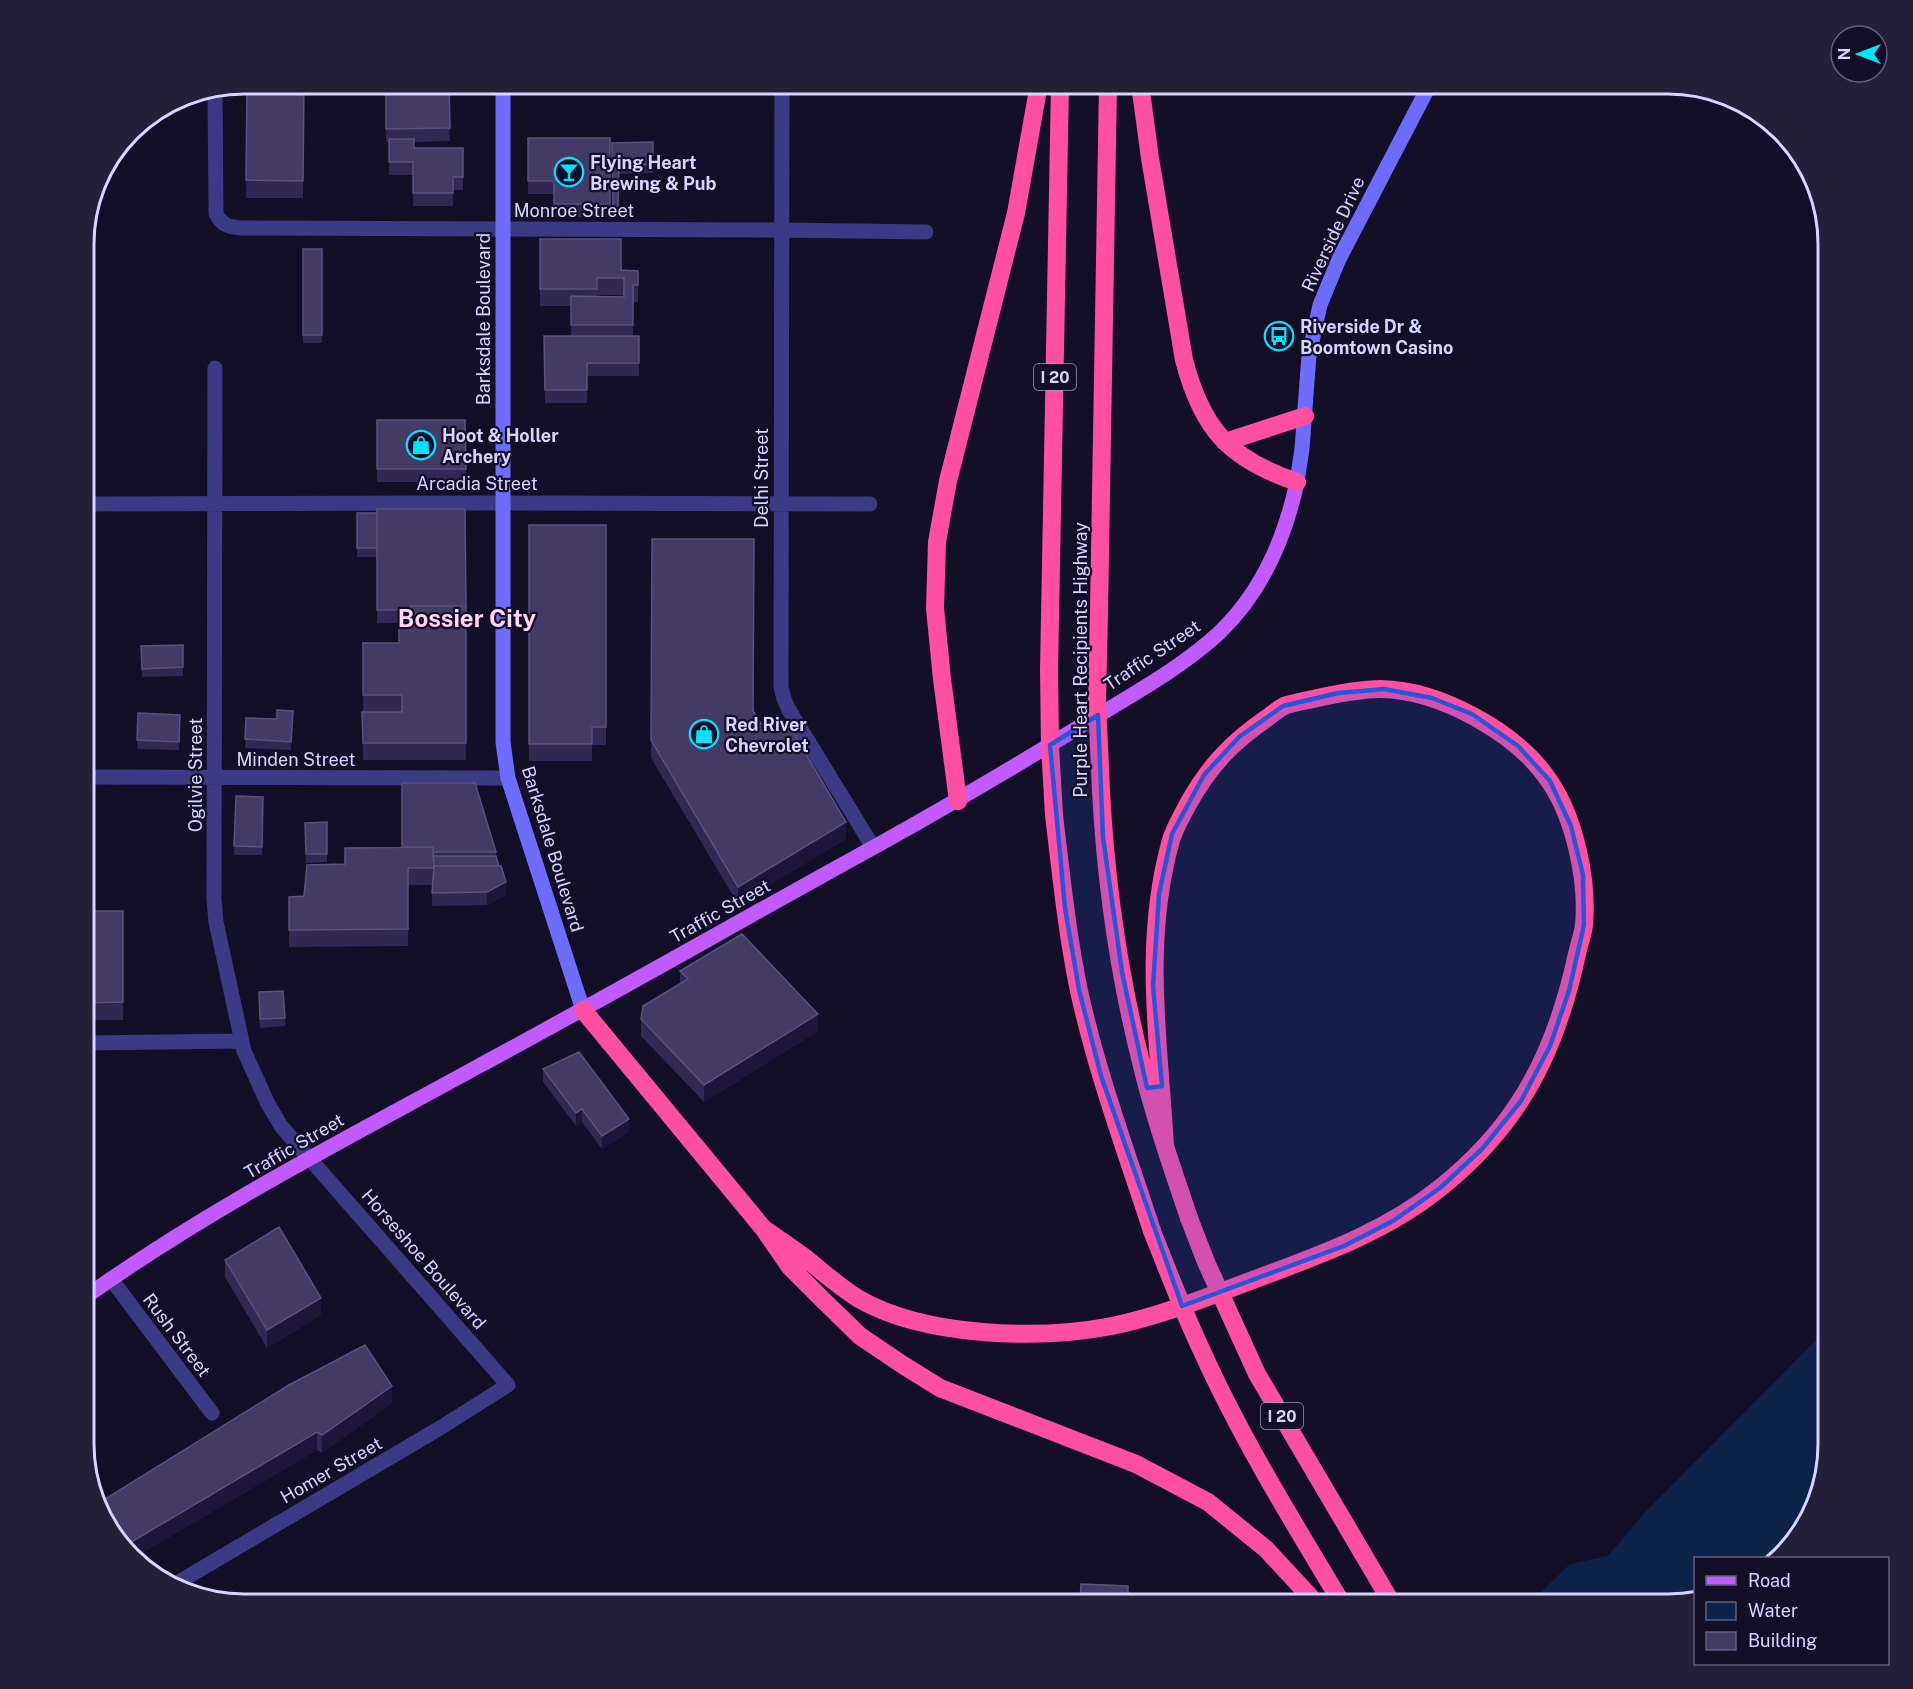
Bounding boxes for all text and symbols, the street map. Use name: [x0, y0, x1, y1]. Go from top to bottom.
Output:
north arrow: [1829, 24, 1889, 84]
text: N: [1835, 48, 1854, 60]
place label: Flying Heart Brewing & Pub: [590, 152, 717, 194]
bar icon: Flying Heart Brewing & Pub: [553, 156, 585, 188]
street label: Riverside Drive: [1297, 173, 1369, 295]
street label: Monroe Street: [514, 200, 634, 221]
street label: Barksdale Boulevard: [473, 233, 494, 405]
place label: Riverside Dr & Boomtown Casino: [1300, 316, 1453, 358]
bus stop icon: Riverside Dr & Boomtown Casino: [1263, 320, 1295, 352]
road number: I 20: [1034, 364, 1076, 390]
place label: Hoot & Holler Archery: [442, 425, 559, 467]
street label: Delhi Street: [751, 428, 772, 528]
shop icon: Hoot & Holler Archery: [405, 429, 437, 461]
street label: Arcadia Street: [416, 473, 538, 494]
street label: Purple Heart Recipients Highway: [1070, 522, 1091, 798]
district label: Bossier City: [398, 604, 537, 632]
street label: Traffic Street: [1100, 615, 1204, 695]
place label: Red River Chevrolet: [725, 714, 809, 756]
street label: Ogilvie Street: [185, 718, 206, 832]
shop icon: Red River Chevrolet: [688, 718, 720, 750]
street label: Minden Street: [236, 749, 356, 770]
street label: Barksdale Boulevard: [518, 763, 588, 935]
street label: Traffic Street: [666, 875, 774, 947]
street label: Traffic Street: [241, 1109, 347, 1183]
street label: Horseshoe Boulevard: [358, 1185, 490, 1333]
street label: Rush Street: [139, 1289, 215, 1381]
road number: I 20: [1261, 1403, 1303, 1429]
street label: Homer Street: [277, 1433, 385, 1507]
legend: [1694, 1557, 1889, 1665]
text: Road: [1748, 1570, 1791, 1591]
text: Water: [1748, 1600, 1798, 1621]
text: Building: [1748, 1630, 1817, 1651]

